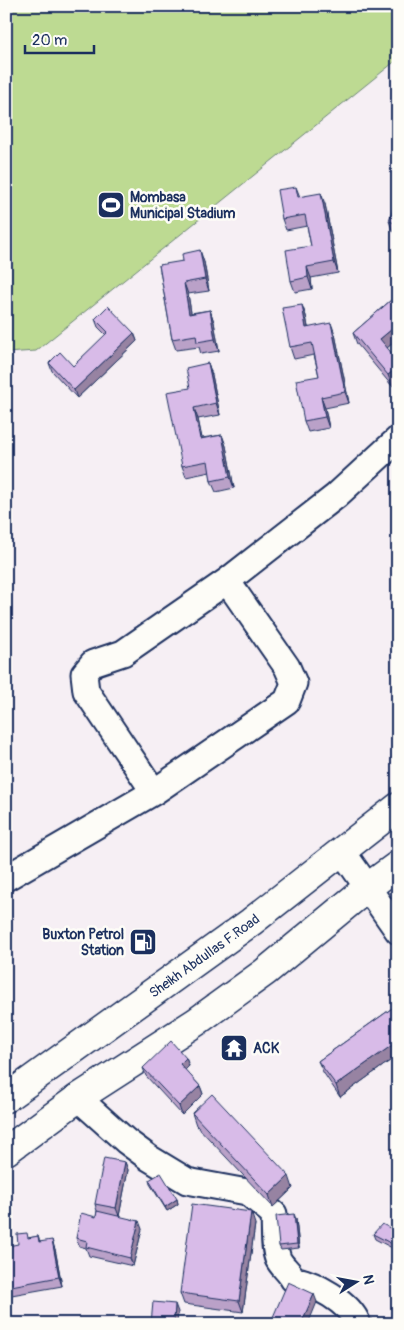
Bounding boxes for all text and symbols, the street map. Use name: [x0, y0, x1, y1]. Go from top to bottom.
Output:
scale bar: [25, 22, 94, 54]
text: 20 m: [32, 31, 67, 50]
place label: Mombasa Municipal Stadium: [130, 189, 236, 222]
sports icon: Mombasa Municipal Stadium: [96, 190, 126, 220]
street label: Sheikh Abdullas F.Road: [146, 910, 263, 1001]
place label: Buxton Petrol Station: [42, 926, 124, 959]
fuel station icon: Buxton Petrol Station: [128, 927, 158, 957]
temple icon: ACK: [219, 1033, 249, 1063]
place label: ACK: [253, 1040, 280, 1057]
north arrow: [332, 1258, 382, 1308]
text: N: [359, 1273, 378, 1286]

